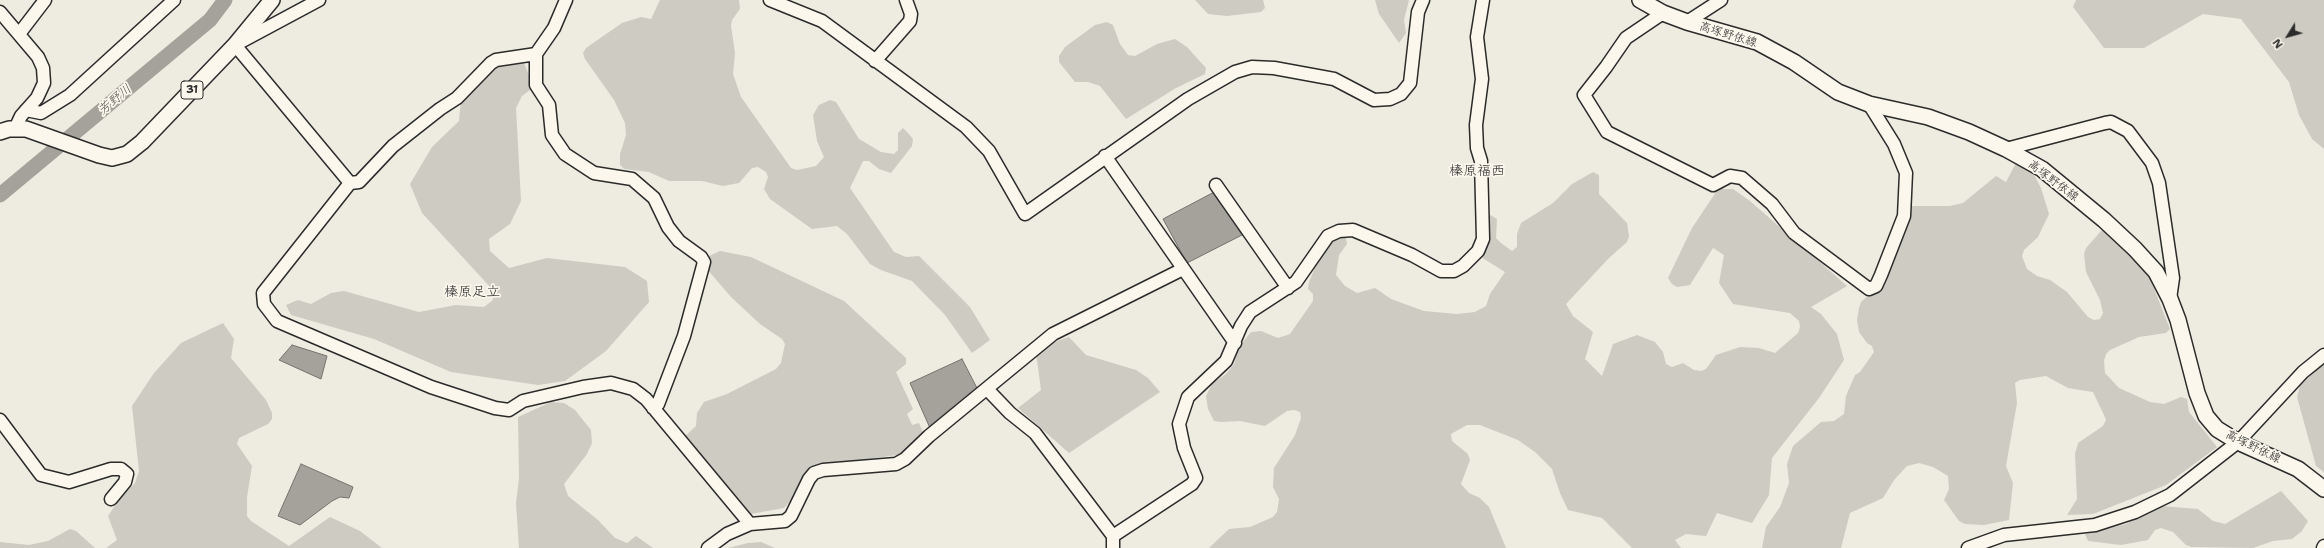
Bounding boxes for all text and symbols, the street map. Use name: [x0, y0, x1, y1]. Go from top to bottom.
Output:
north arrow: [2268, 16, 2308, 56]
street label: 高塚野依線: [1697, 19, 1759, 51]
text: N: [2269, 36, 2287, 52]
water label: 芳野川: [95, 81, 135, 119]
road number: 31: [181, 81, 203, 99]
street label: 高塚野依線: [2025, 157, 2081, 205]
district label: 榛原福西: [1449, 163, 1505, 179]
district label: 榛原足立: [444, 284, 500, 300]
street label: 高塚野依線: [2223, 427, 2283, 467]

